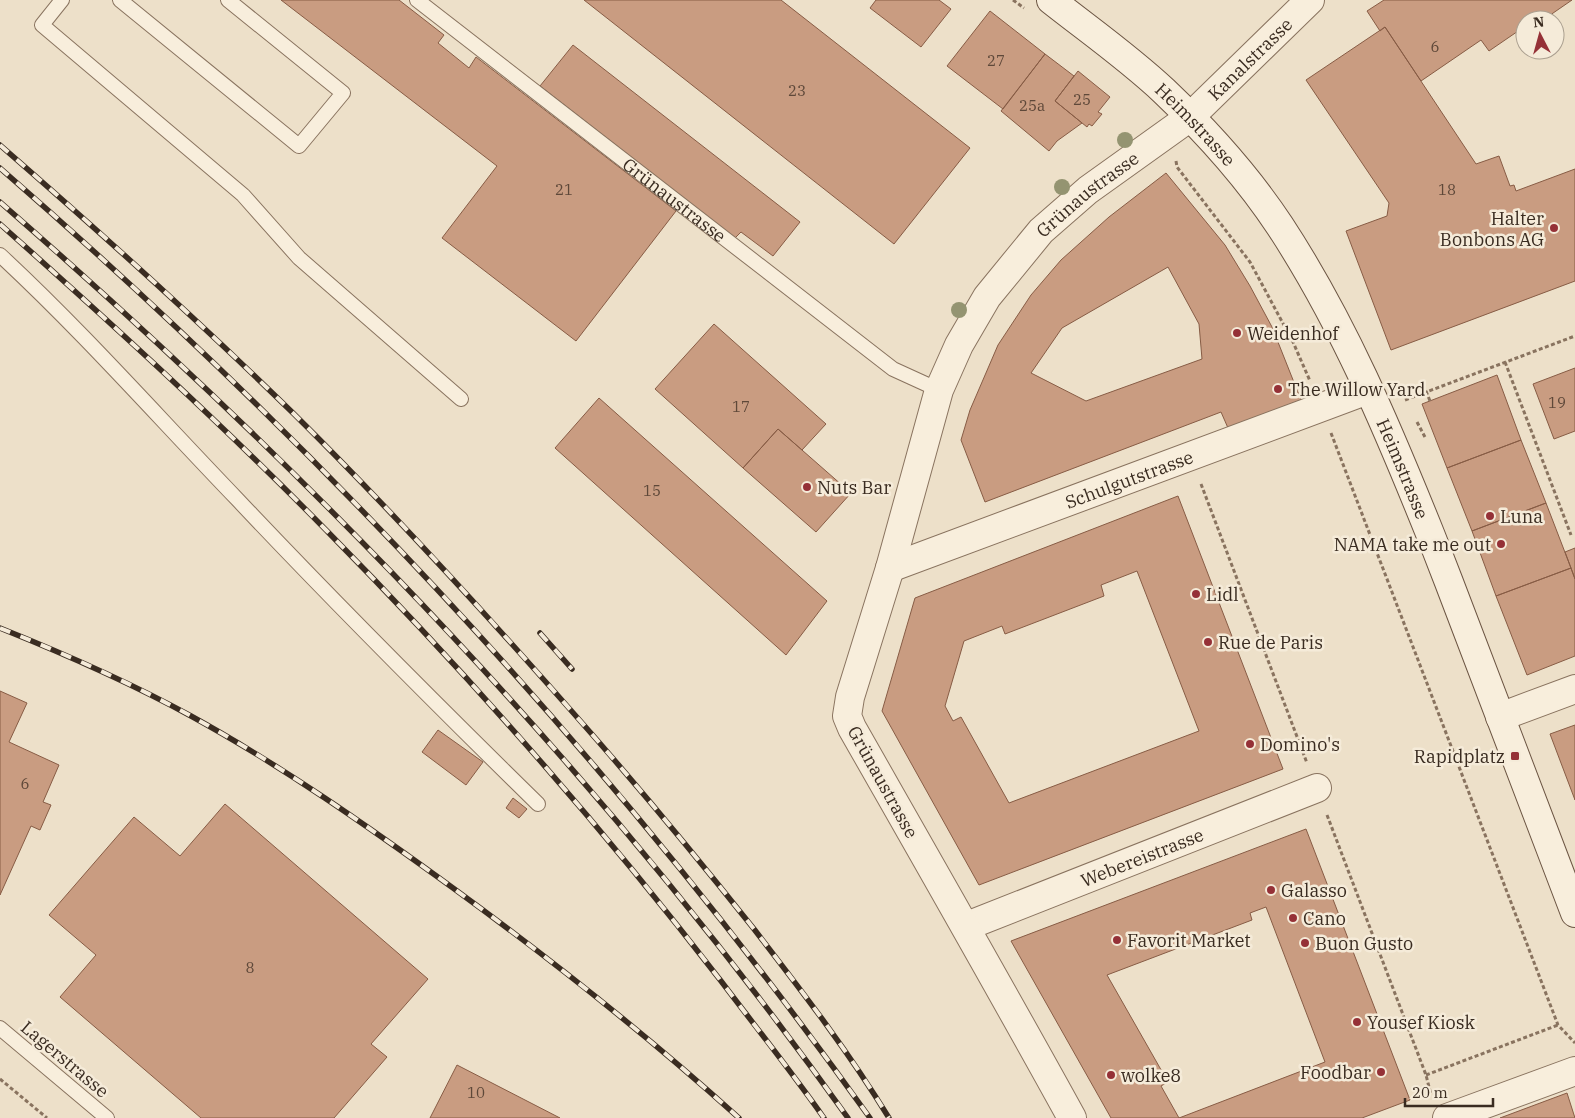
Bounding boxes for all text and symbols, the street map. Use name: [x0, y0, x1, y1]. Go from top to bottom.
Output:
north arrow: [1515, 10, 1565, 60]
street label: Kanalstrasse: [1203, 12, 1297, 105]
text: N: [1532, 13, 1545, 32]
house number: 6: [1430, 37, 1440, 56]
house number: 27: [987, 51, 1005, 70]
street label: Heimstrasse: [1151, 78, 1241, 170]
house number: 23: [788, 81, 806, 100]
house number: 25: [1073, 90, 1091, 109]
house number: 25a: [1019, 96, 1045, 115]
street label: Grünaustrasse: [1031, 146, 1143, 242]
street label: Grünaustrasse: [618, 152, 731, 247]
house number: 21: [555, 180, 573, 199]
house number: 18: [1438, 180, 1456, 199]
place label: Halter Bonbons AG: [1440, 207, 1544, 251]
marker: Halter Bonbons AG: [1548, 222, 1560, 234]
place label: Weidenhof: [1247, 322, 1340, 345]
marker: Weidenhof: [1231, 327, 1243, 339]
place label: The Willow Yard: [1288, 378, 1426, 401]
marker: The Willow Yard: [1272, 383, 1284, 395]
house number: 19: [1548, 393, 1566, 412]
house number: 17: [732, 397, 750, 416]
street label: Heimstrasse: [1372, 415, 1434, 522]
street label: Schulgutstrasse: [1062, 445, 1196, 513]
place label: Nuts Bar: [817, 476, 891, 499]
house number: 15: [643, 481, 661, 500]
marker: Nuts Bar: [801, 481, 813, 493]
place label: Luna: [1500, 505, 1543, 528]
marker: Luna: [1484, 510, 1496, 522]
place label: NAMA take me out: [1334, 533, 1491, 556]
marker: NAMA take me out: [1495, 538, 1507, 550]
place label: Lidl: [1206, 583, 1239, 606]
marker: Lidl: [1190, 588, 1202, 600]
place label: Rue de Paris: [1218, 631, 1323, 654]
marker: Rue de Paris: [1202, 636, 1214, 648]
street label: Grünaustrasse: [843, 722, 923, 842]
place label: Domino's: [1260, 733, 1340, 756]
marker: Domino's: [1244, 738, 1256, 750]
place label: Rapidplatz: [1414, 745, 1505, 768]
marker: Rapidplatz: [1509, 750, 1521, 762]
house number: 6: [20, 774, 30, 793]
street label: Webereistrasse: [1077, 822, 1207, 892]
place label: Galasso: [1281, 879, 1347, 902]
marker: Galasso: [1265, 884, 1277, 896]
place label: Cano: [1303, 907, 1346, 930]
marker: Cano: [1287, 912, 1299, 924]
place label: Favorit Market: [1127, 929, 1251, 952]
place label: Buon Gusto: [1315, 932, 1413, 955]
marker: Favorit Market: [1111, 934, 1123, 946]
marker: Buon Gusto: [1299, 937, 1311, 949]
house number: 8: [245, 958, 255, 977]
place label: Yousef Kiosk: [1367, 1011, 1476, 1034]
street label: Lagerstrasse: [16, 1016, 114, 1102]
marker: Yousef Kiosk: [1351, 1016, 1363, 1028]
place label: Foodbar: [1300, 1061, 1371, 1084]
place label: wolke8: [1121, 1064, 1181, 1087]
marker: Foodbar: [1375, 1066, 1387, 1078]
marker: wolke8: [1105, 1069, 1117, 1081]
scale bar: [1405, 1076, 1492, 1108]
house number: 10: [467, 1083, 485, 1102]
text: 20 m: [1412, 1083, 1448, 1102]

